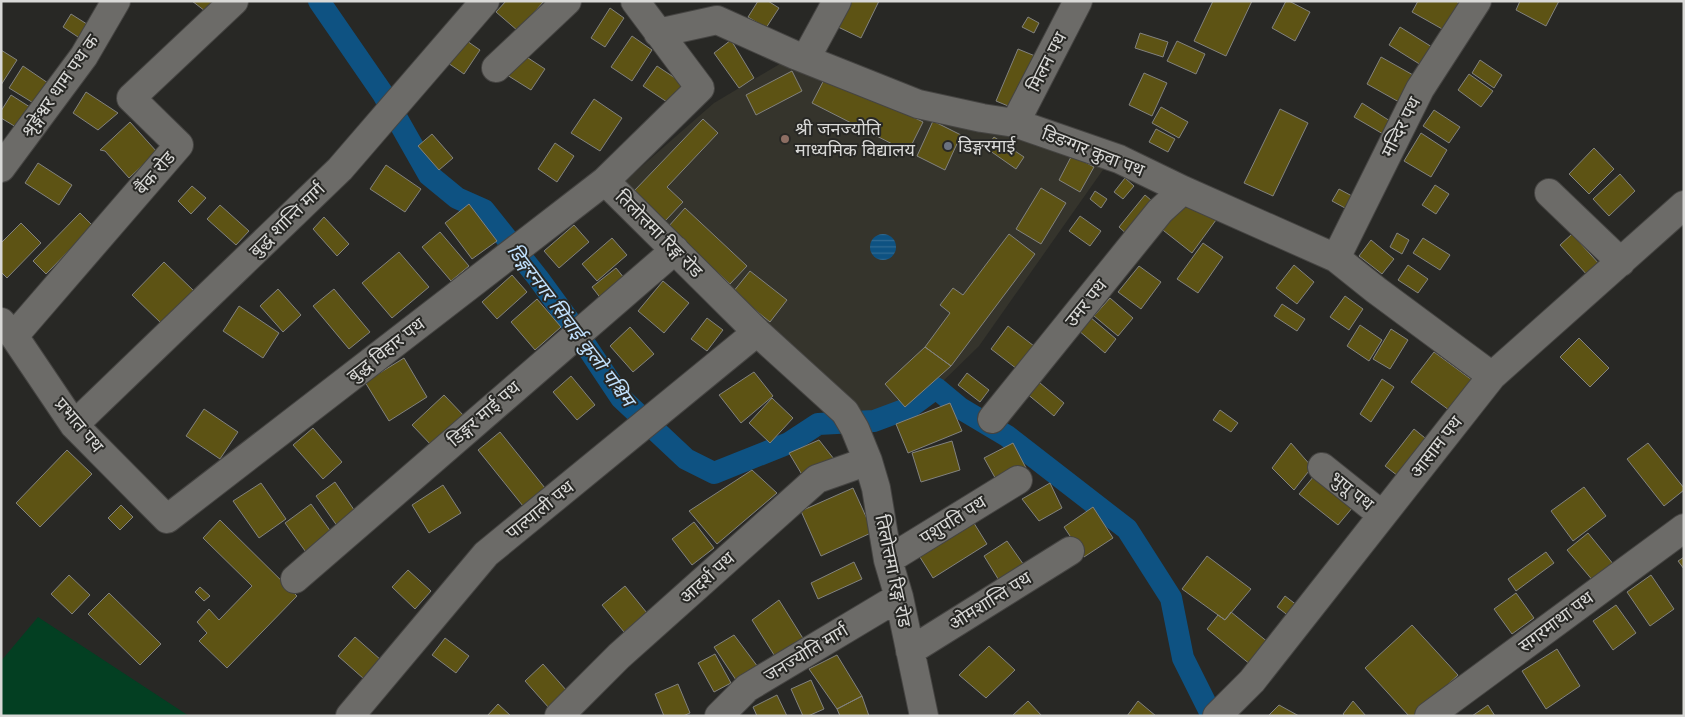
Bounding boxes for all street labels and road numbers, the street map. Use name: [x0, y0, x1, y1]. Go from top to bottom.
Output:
street label: मिलन पथ: [1022, 28, 1072, 96]
street label: श्रृङ्गेश्वर धाम पथ क: [16, 29, 105, 142]
street label: मन्दिर पथ: [1376, 92, 1427, 161]
street label: डिङग्गर कुवा पथ: [1038, 121, 1148, 183]
street label: बैंक रोड: [129, 146, 181, 200]
street label: बुद्ध शान्ति मार्ग: [244, 177, 331, 262]
street label: तिलोत्तमा रिङ्ग रोड: [610, 185, 708, 283]
street label: उमर पथ: [1060, 274, 1113, 332]
street label: बुद्ध विहार पथ: [342, 312, 430, 388]
street label: डिङ्गर माई पथ: [443, 376, 526, 452]
street label: प्रभात पथ: [49, 393, 109, 458]
street label: आसाम पथ: [1404, 411, 1468, 483]
street label: भुपू पथ: [1325, 466, 1379, 516]
street label: पाल्पाली पथ: [501, 475, 579, 545]
street label: पशुपति पथ: [915, 490, 991, 550]
street label: तिलोत्तमा रिङ्ग रोड: [869, 513, 917, 630]
street label: आदर्श पथ: [674, 546, 740, 609]
street label: ओमशान्ति पथ: [944, 566, 1036, 636]
street label: सगरमाथा पथ: [1514, 586, 1599, 658]
street label: जनज्योति मार्ग: [760, 618, 853, 687]

